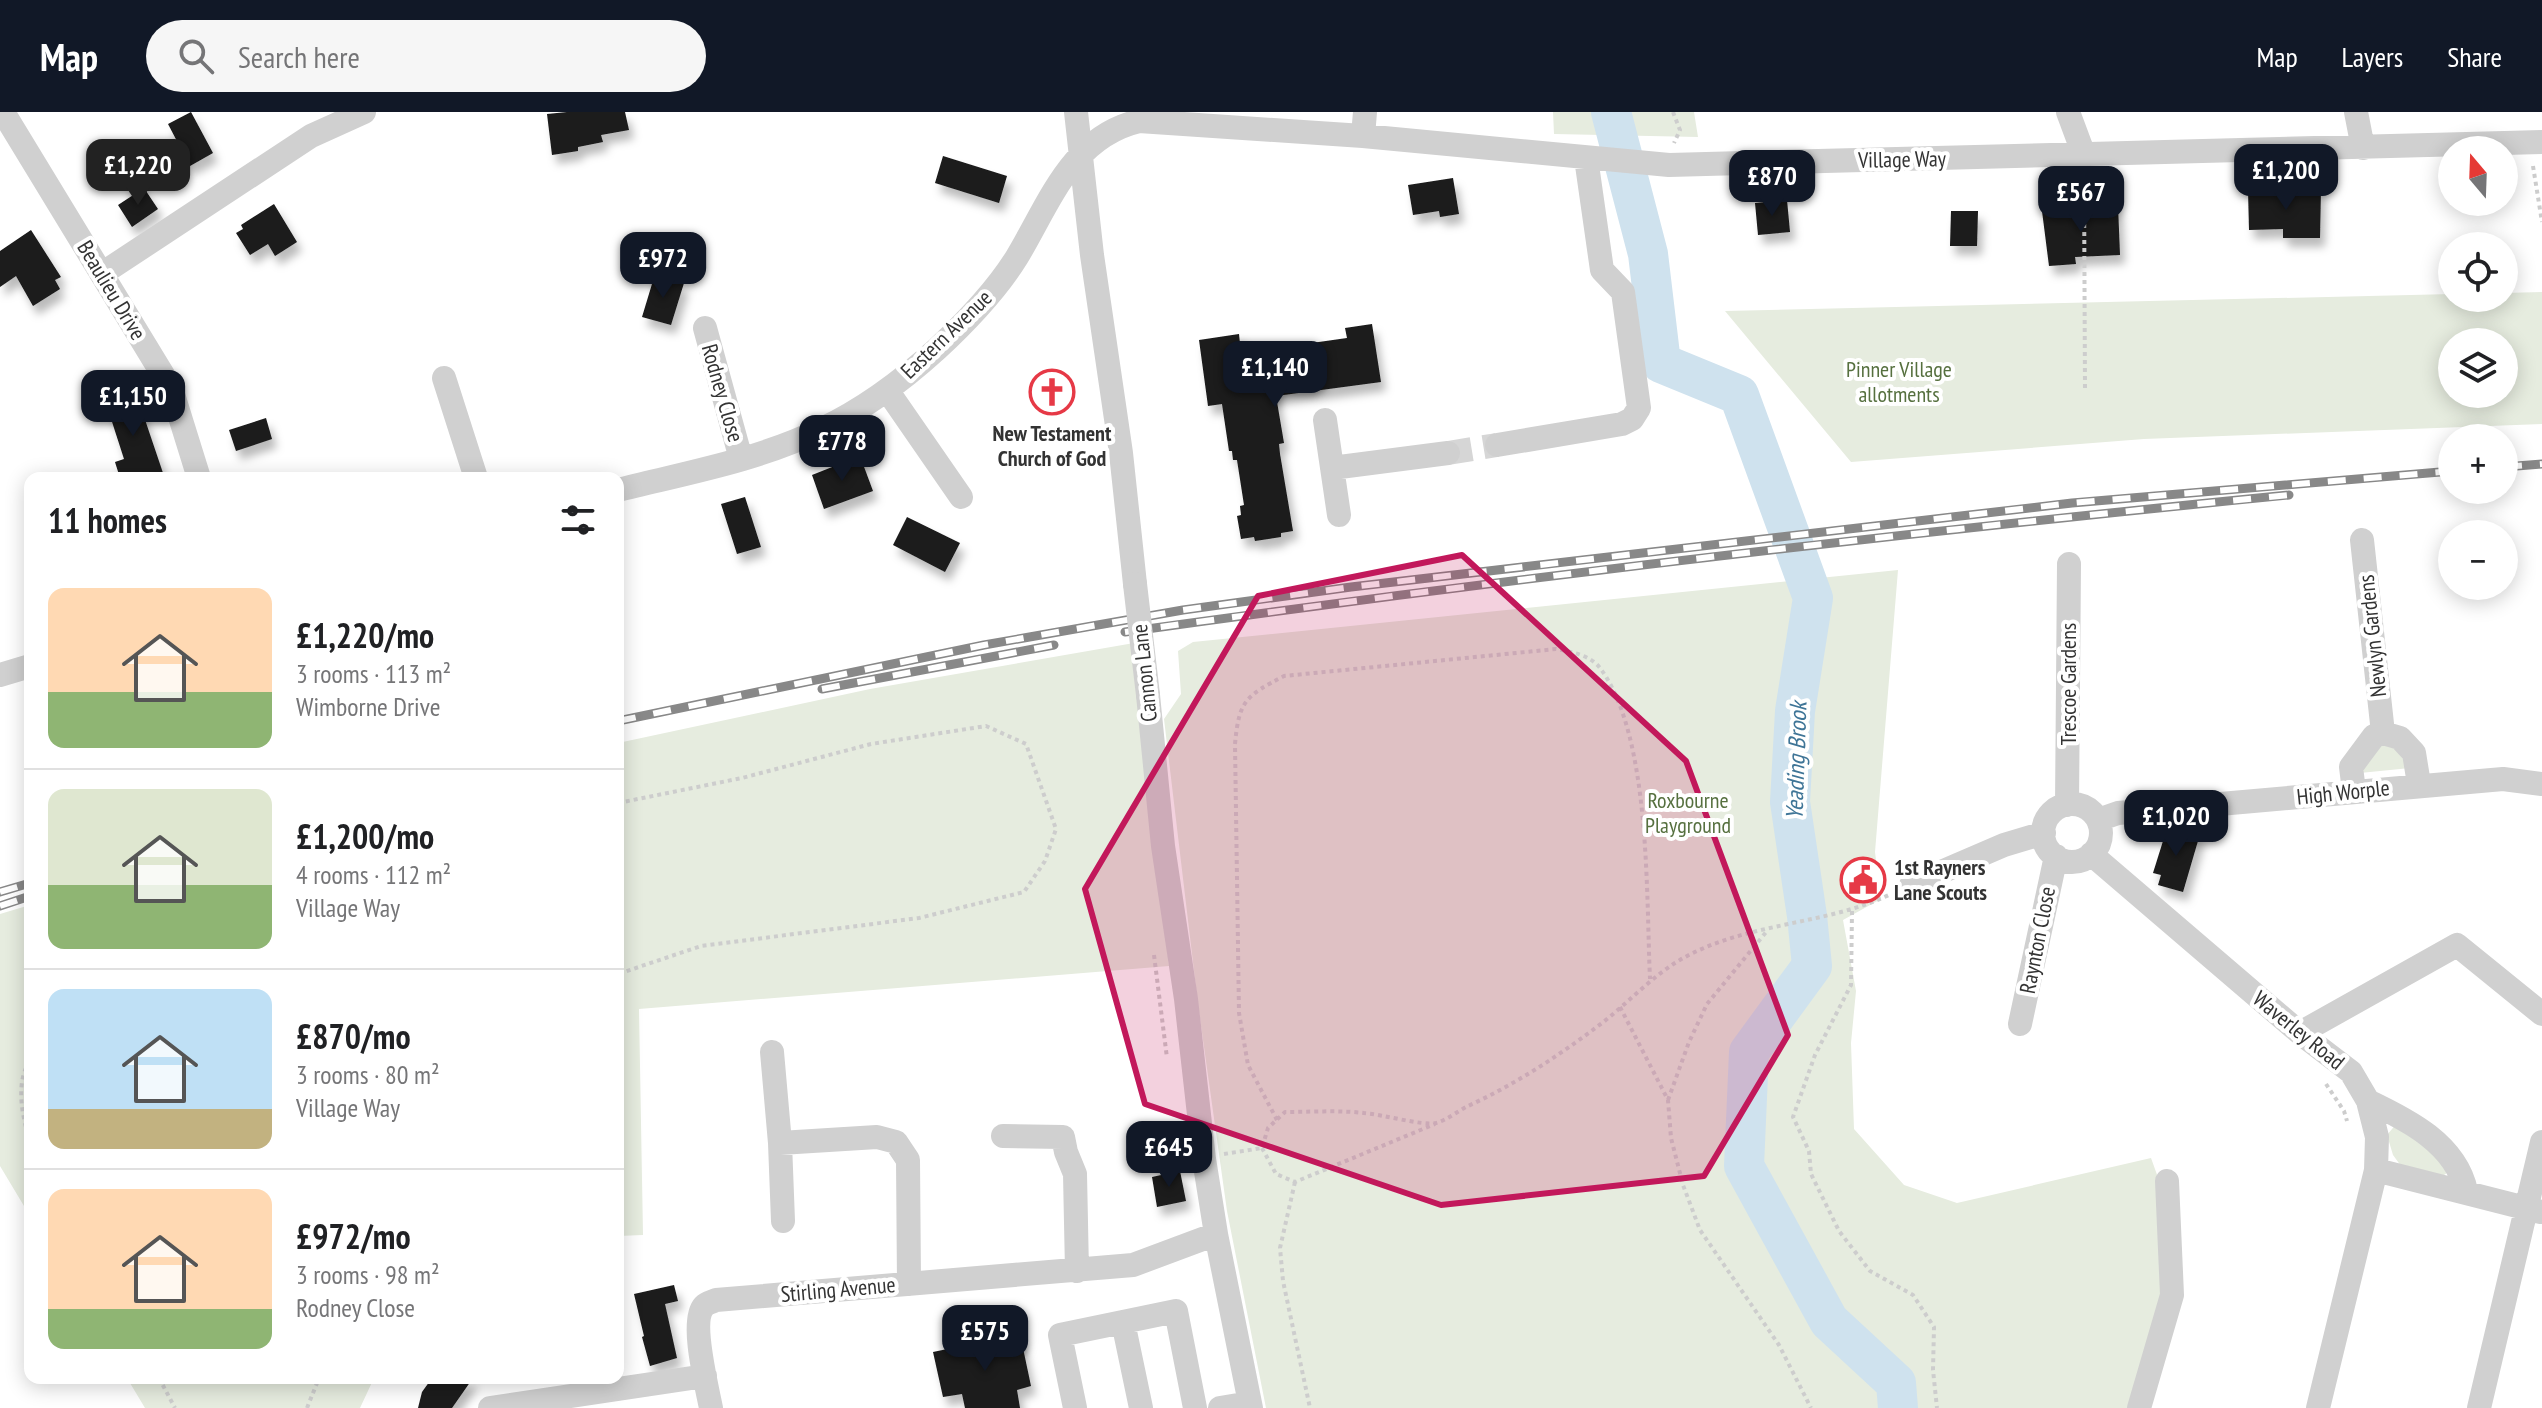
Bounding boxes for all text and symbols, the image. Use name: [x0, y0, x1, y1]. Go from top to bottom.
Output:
search box: [146, 20, 706, 92]
text: Map: [40, 32, 98, 81]
icon: search: [174, 34, 218, 78]
text: Search here: [238, 37, 360, 76]
text: Map: [2256, 38, 2298, 75]
text: Layers: [2342, 38, 2403, 75]
text: Share: [2447, 38, 2502, 75]
north arrow: [2438, 136, 2518, 216]
map controls: [2438, 136, 2518, 600]
pin: £1,220: [73, 139, 203, 207]
street label: Village Way: [1857, 144, 1947, 174]
pin: £1,200: [2221, 144, 2351, 212]
text: £1,220: [104, 148, 172, 181]
pin: £870: [1725, 150, 1819, 218]
text: £1,200: [2252, 153, 2320, 186]
text: £870: [1747, 159, 1797, 192]
pin: £567: [2034, 166, 2128, 234]
text: £567: [2056, 175, 2106, 208]
pin: £972: [616, 232, 710, 300]
button: locate: [2438, 232, 2518, 312]
street label: Beaulieu Drive: [71, 235, 153, 345]
text: £972: [638, 241, 688, 274]
street label: Eastern Avenue: [895, 284, 997, 384]
button: layers: [2438, 328, 2518, 408]
street label: Rodney Close: [696, 341, 750, 445]
pin: £1,140: [1210, 341, 1340, 409]
text: £1,140: [1241, 350, 1309, 383]
park label: Pinner Village allotments: [1846, 355, 1952, 408]
church icon: New Testament Church of God: [1028, 368, 1076, 416]
pin: £1,150: [68, 370, 198, 438]
text: £1,150: [99, 379, 167, 412]
pin: £778: [795, 415, 889, 483]
place label: New Testament Church of God: [993, 419, 1112, 472]
text: £778: [817, 424, 867, 457]
button: +: [2438, 424, 2518, 504]
text: 11 homes: [48, 498, 167, 542]
icon: filters: [556, 498, 600, 542]
button: −: [2438, 520, 2518, 600]
street label: Newlyn Gardens: [2352, 573, 2392, 699]
text: £1,220/mo: [296, 613, 434, 657]
icon: home: [112, 620, 208, 716]
street label: Cannon Lane: [1125, 623, 1163, 723]
street label: Trescoe Gardens: [2054, 623, 2082, 745]
text: 3 rooms · 113 m²: [296, 657, 451, 690]
text: Wimborne Drive: [296, 690, 441, 723]
water label: Yeading Brook: [1778, 699, 1814, 821]
street label: High Worple: [2295, 773, 2391, 811]
park label: Roxbourne Playground: [1645, 786, 1731, 839]
pin: £1,020: [2111, 790, 2241, 858]
text: £1,020: [2142, 799, 2210, 832]
text: £1,200/mo: [296, 814, 434, 858]
icon: home: [112, 821, 208, 917]
place label: 1st Rayners Lane Scouts: [1894, 853, 1987, 906]
public building icon: 1st Rayners Lane Scouts: [1839, 856, 1887, 904]
text: 4 rooms · 112 m²: [296, 858, 451, 891]
street label: Raynton Close: [2013, 884, 2061, 996]
text: Village Way: [296, 891, 400, 924]
street label: Waverley Road: [2247, 984, 2351, 1076]
text: £870/mo: [296, 1014, 411, 1058]
icon: home: [112, 1021, 208, 1117]
text: 3 rooms · 80 m²: [296, 1058, 440, 1091]
text: Village Way: [296, 1091, 400, 1124]
pin: £645: [1122, 1121, 1216, 1189]
text: £645: [1144, 1130, 1194, 1163]
text: £972/mo: [296, 1214, 411, 1258]
icon: home: [112, 1221, 208, 1317]
text: 3 rooms · 98 m²: [296, 1258, 440, 1291]
street label: Stirling Avenue: [779, 1270, 897, 1308]
text: Rodney Close: [296, 1291, 415, 1324]
pin: £575: [938, 1305, 1032, 1373]
text: £575: [960, 1314, 1010, 1347]

